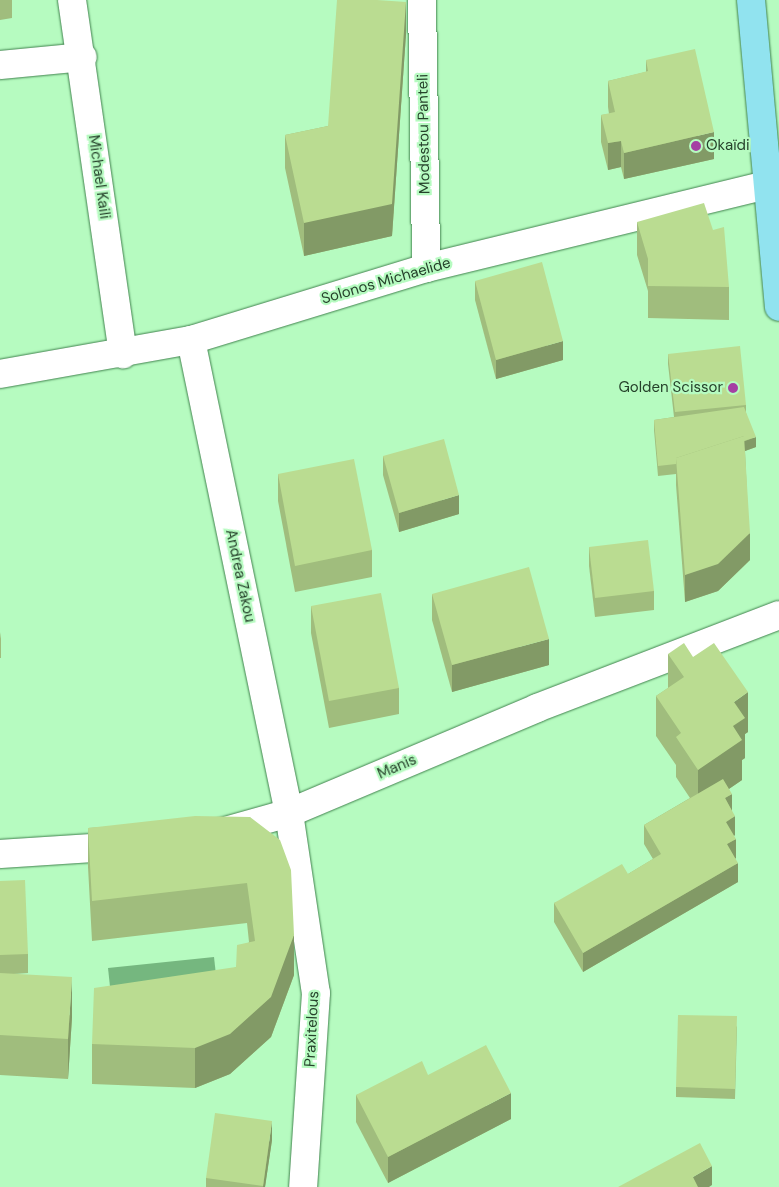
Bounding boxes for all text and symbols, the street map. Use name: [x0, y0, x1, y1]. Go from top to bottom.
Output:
street label: Modestou Panteli: [414, 74, 434, 194]
street label: Michael Kaili: [84, 134, 114, 220]
place label: Okaïdi: [706, 137, 750, 155]
marker: Okaïdi: [690, 140, 702, 152]
street label: Solonos Michaelide: [319, 254, 453, 308]
place label: Golden Scissor: [618, 379, 723, 397]
marker: Golden Scissor: [727, 382, 739, 394]
street label: Andrea Zakou: [221, 528, 259, 624]
street label: Manis: [375, 751, 419, 783]
street label: Praxitelous: [301, 991, 323, 1067]

